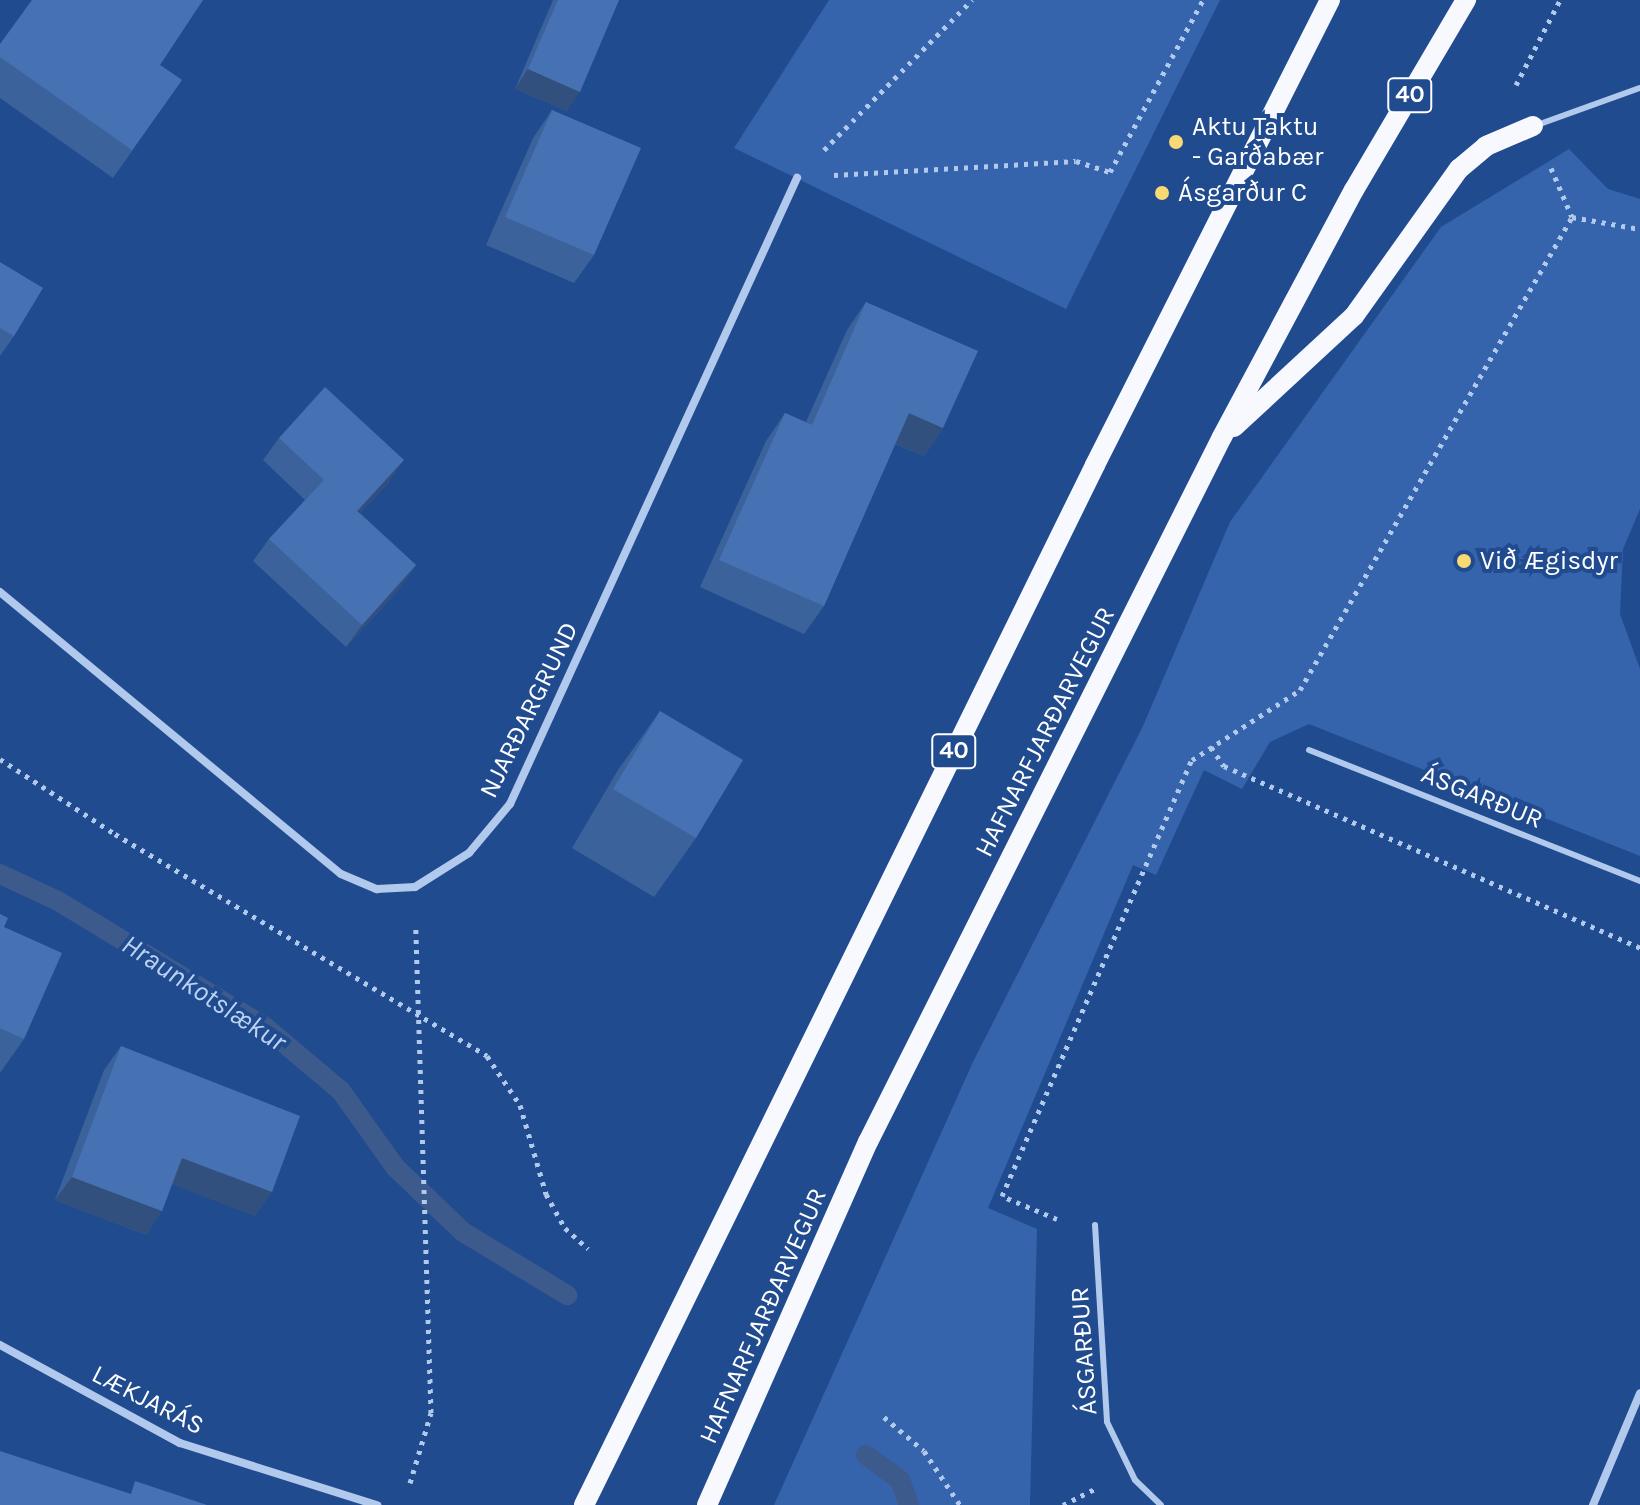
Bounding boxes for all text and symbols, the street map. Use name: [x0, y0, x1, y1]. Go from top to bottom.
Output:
road number: 40: [1386, 75, 1434, 115]
place label: Aktu Taktu - Garðabær: [1192, 111, 1323, 172]
marker: Aktu Taktu - Garðabær: [1167, 133, 1185, 151]
place label: Ásgarður C: [1178, 177, 1307, 209]
marker: Ásgarður C: [1153, 184, 1171, 202]
place label: Við Ægisdyr: [1480, 545, 1618, 577]
marker: Við Ægisdyr: [1455, 552, 1473, 570]
street label: HAFNARFJARÐARVEGUR: [968, 602, 1122, 862]
street label: NJARÐARGRUND: [473, 617, 585, 803]
road number: 40: [930, 731, 978, 771]
street label: ÁSGARÐUR: [1417, 759, 1547, 835]
water label: Hraunkotslækur: [115, 927, 293, 1059]
street label: HAFNARFJARÐARVEGUR: [693, 1183, 833, 1449]
street label: ÁSGARÐUR: [1064, 1286, 1104, 1416]
street label: LÆKJARÁS: [87, 1358, 209, 1442]

